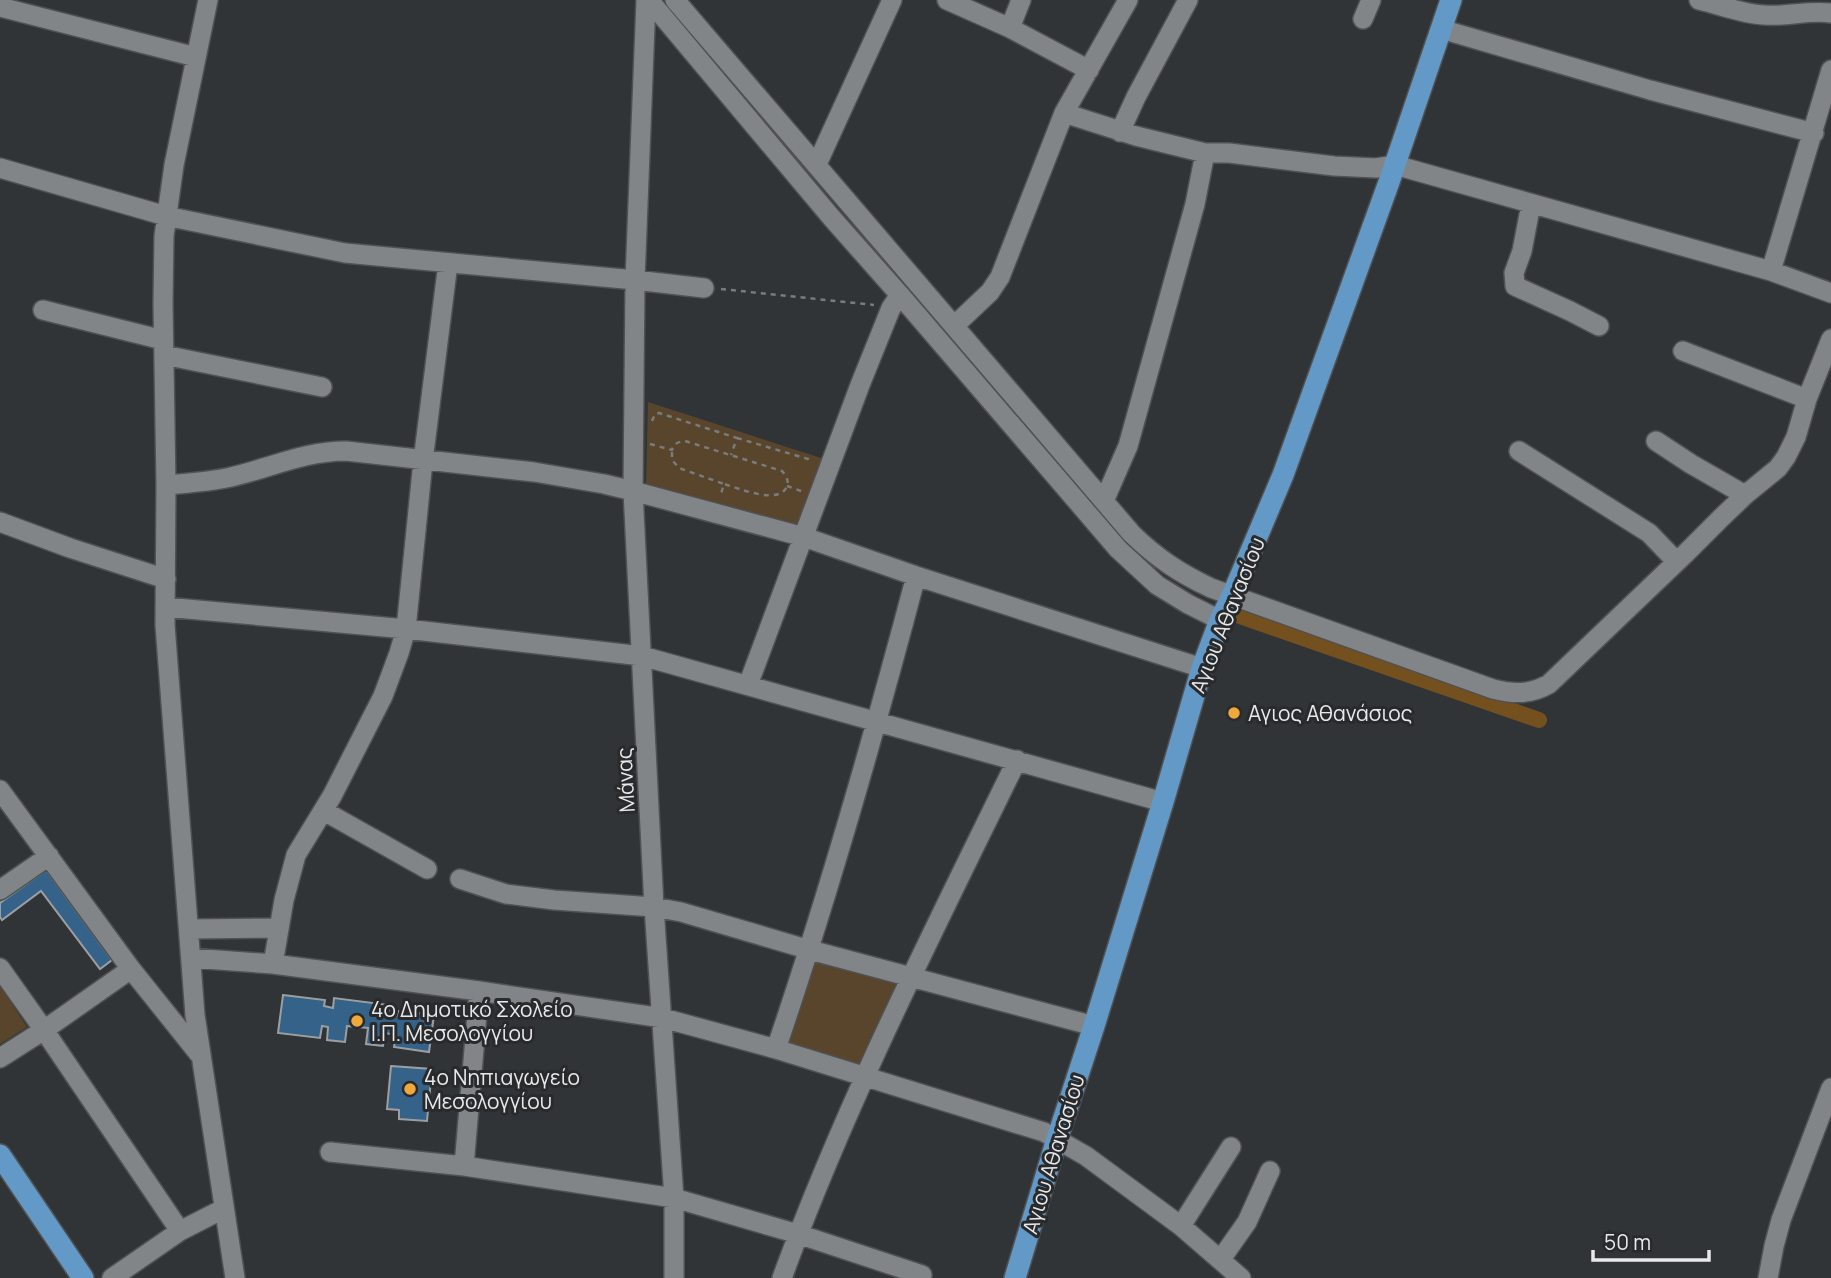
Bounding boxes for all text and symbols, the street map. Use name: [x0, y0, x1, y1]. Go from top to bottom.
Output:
street label: Αγιου Αθανασίου: [1183, 533, 1271, 697]
place label: Αγιος Αθανάσιος: [1248, 699, 1412, 727]
marker: Αγιος Αθανάσιος: [1226, 705, 1242, 721]
street label: Μάνας: [609, 747, 641, 813]
place label: 4ο Δημοτικό Σχολείο Ι.Π. Μεσολογγίου: [371, 995, 573, 1047]
marker: 4ο Δημοτικό Σχολείο Ι.Π. Μεσολογγίου: [349, 1013, 365, 1029]
place label: 4ο Νηπιαγωγείο Μεσολογγίου: [424, 1063, 580, 1115]
street label: Αγιου Αθανασίου: [1015, 1071, 1091, 1237]
marker: 4ο Νηπιαγωγείο Μεσολογγίου: [402, 1081, 418, 1097]
scale bar: [1593, 1218, 1708, 1262]
text: 50 m: [1604, 1228, 1651, 1256]

